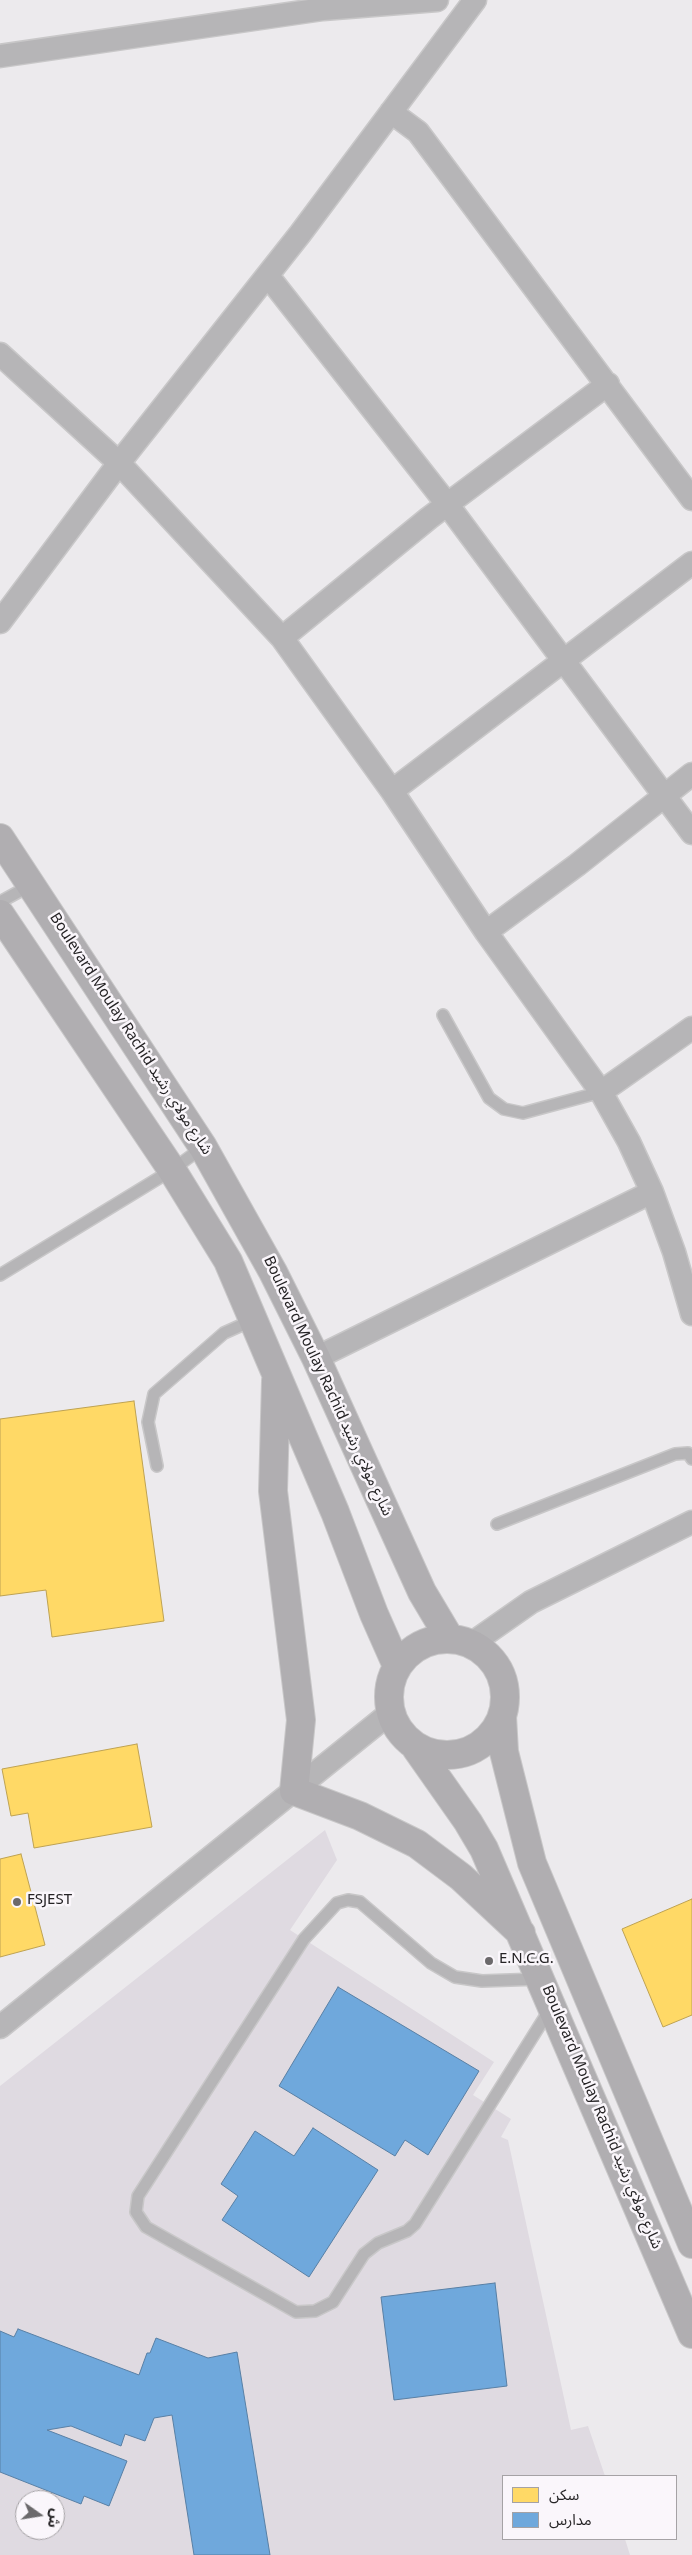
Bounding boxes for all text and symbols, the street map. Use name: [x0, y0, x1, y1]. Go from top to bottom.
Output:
street label: Boulevard Moulay Rachid شارع مولاي رشيد: [44, 911, 214, 1159]
street label: Boulevard Moulay Rachid شارع مولاي رشيد: [258, 1254, 394, 1520]
place label: FSJEST: [27, 1893, 72, 1911]
marker: FSJEST: [11, 1896, 23, 1908]
place label: E.N.C.G.: [499, 1952, 554, 1970]
marker: E.N.C.G.: [483, 1955, 495, 1967]
street label: Boulevard Moulay Rachid شارع مولاي رشيد: [536, 1983, 664, 2253]
legend: [502, 2475, 677, 2540]
text: سكن: [549, 2479, 579, 2511]
north arrow: [15, 2490, 65, 2540]
text: مدارس: [549, 2504, 592, 2536]
text: ش: [38, 2506, 70, 2531]

